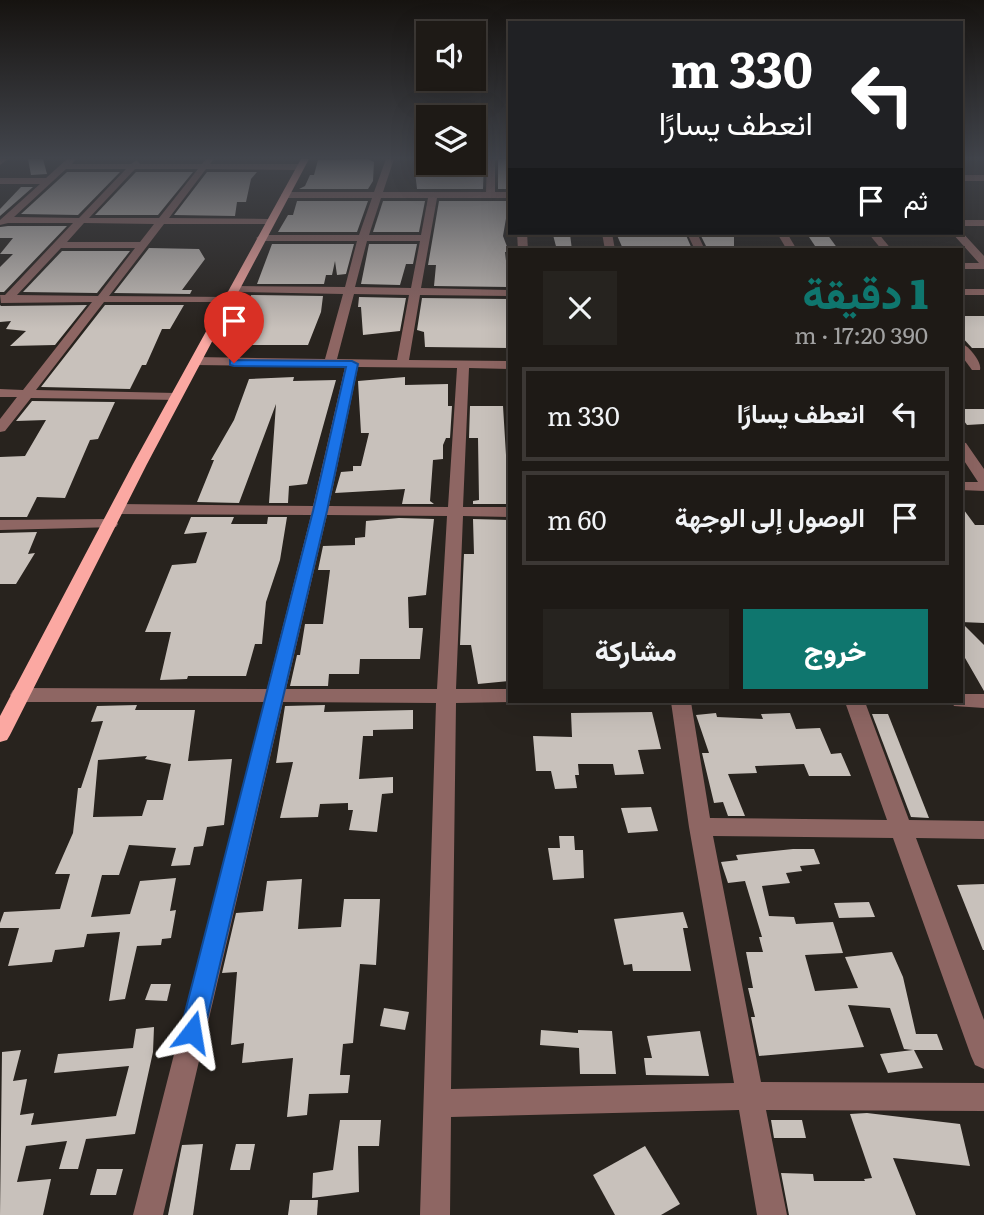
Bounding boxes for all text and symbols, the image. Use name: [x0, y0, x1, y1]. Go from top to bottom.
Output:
map controls: [416, 21, 486, 175]
button: sound: [416, 21, 486, 91]
text: 330 m: [670, 30, 813, 103]
icon: left: [837, 49, 928, 140]
text: انعطف يسارًا: [659, 97, 813, 145]
button: layers: [416, 105, 486, 175]
text: ثم: [904, 179, 928, 218]
icon: arrive: [852, 182, 890, 220]
text: 1 دقيقة: [803, 260, 928, 322]
button: close: [543, 271, 617, 345]
pin: [204, 291, 264, 363]
icon: arrive: [215, 302, 253, 340]
text: 390 m · 17:20: [794, 317, 928, 351]
text: انعطف يسارًا: [737, 392, 865, 431]
text: 330 m: [547, 395, 620, 434]
icon: left: [886, 395, 924, 433]
text: الوصول إلى الوجهة: [675, 496, 865, 535]
text: 60 m: [547, 499, 606, 538]
icon: arrive: [886, 499, 924, 537]
button: مشاركة: [543, 609, 729, 689]
button: خروج: [743, 609, 928, 689]
position arrow: [155, 995, 229, 1069]

